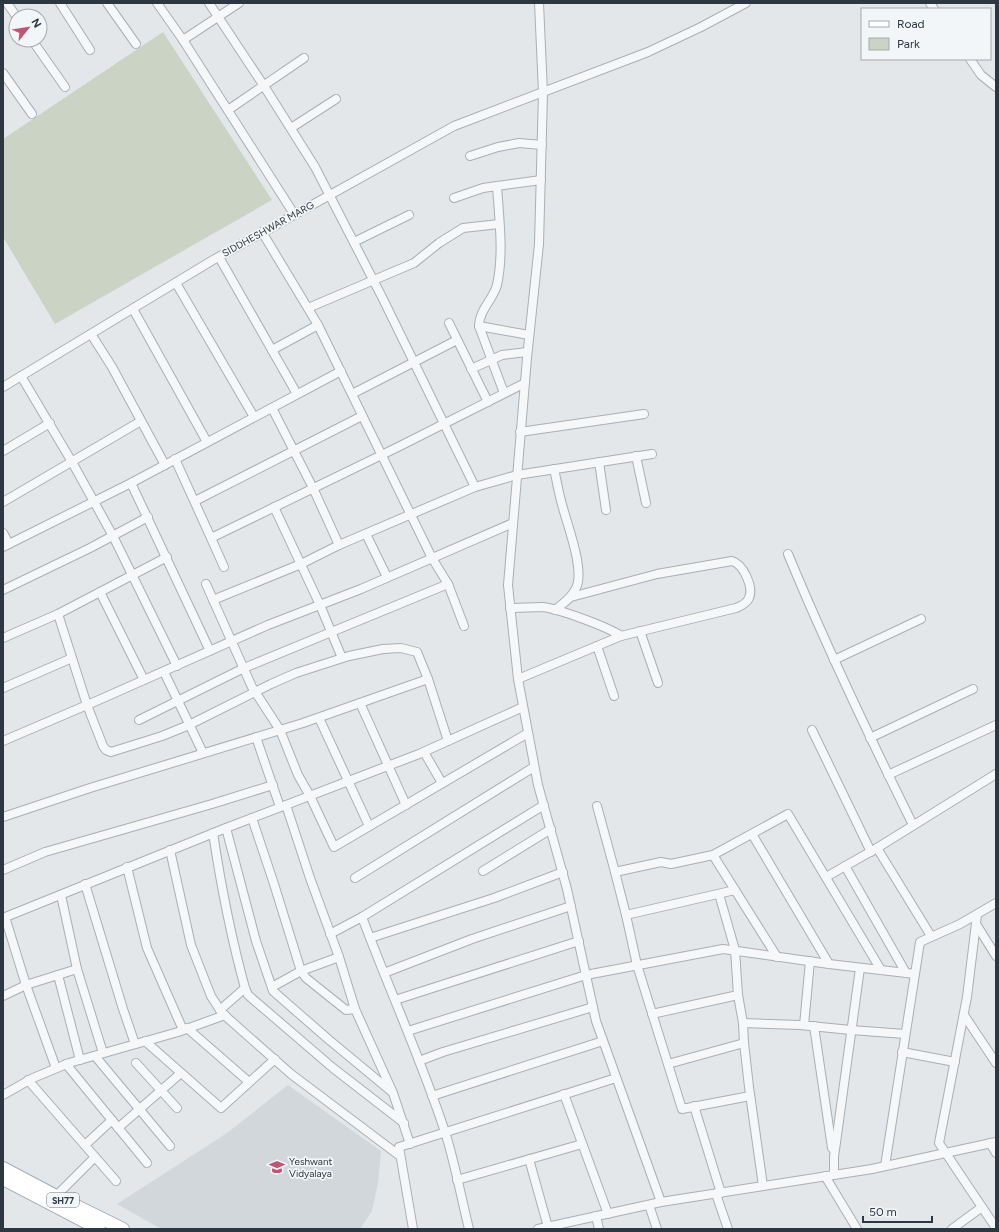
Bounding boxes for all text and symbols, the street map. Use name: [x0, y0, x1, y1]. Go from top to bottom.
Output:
north arrow: [8, 8, 48, 48]
legend: [861, 8, 991, 60]
text: N: [28, 16, 44, 30]
text: Road: [897, 17, 925, 31]
text: Park: [897, 37, 920, 51]
street label: SIDDHESHWAR MARG: [220, 198, 317, 260]
place label: Yeshwant Vidyalaya: [289, 1155, 332, 1180]
school or university icon: Yeshwant Vidyalaya: [268, 1158, 286, 1176]
road number: SH77: [47, 1193, 79, 1207]
scale bar: [863, 1198, 932, 1224]
text: 50 m: [869, 1205, 897, 1219]

